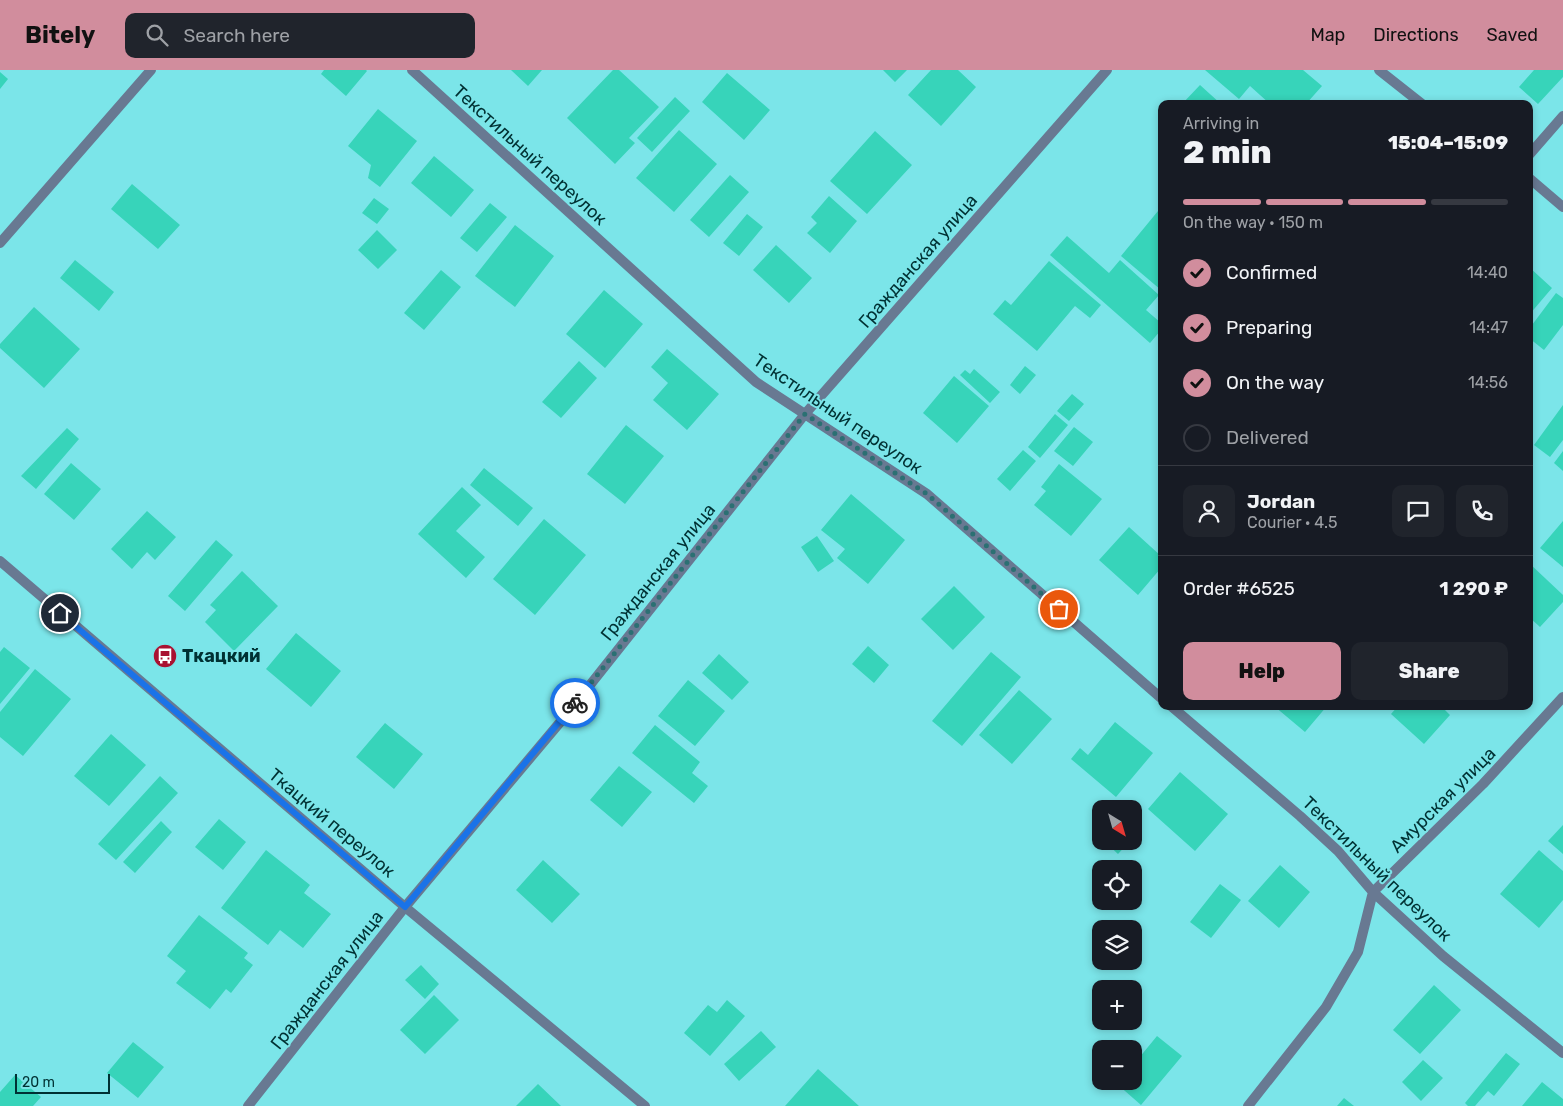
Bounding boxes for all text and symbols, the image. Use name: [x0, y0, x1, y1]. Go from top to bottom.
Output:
search box: [125, 13, 475, 58]
text: Bitely: [25, 21, 95, 49]
icon: search: [143, 21, 171, 49]
text: Search here: [183, 24, 290, 47]
text: Map: [1310, 24, 1345, 46]
text: Directions: [1373, 24, 1459, 46]
text: Saved: [1487, 24, 1538, 46]
street label: Текстильный переулок: [449, 80, 612, 230]
text: Arriving in: [1183, 114, 1259, 133]
text: 15:04–15:09: [1388, 131, 1508, 154]
text: 2 min: [1183, 133, 1272, 171]
street label: Гражданская улица: [854, 190, 982, 332]
text: On the way · 150 m: [1183, 213, 1323, 232]
icon: check: [1183, 259, 1211, 287]
text: Confirmed: [1226, 261, 1317, 284]
text: 14:40: [1467, 263, 1508, 282]
icon: check: [1183, 314, 1211, 342]
text: Preparing: [1226, 316, 1312, 339]
text: 14:47: [1469, 318, 1508, 337]
street label: Текстильный переулок: [749, 349, 927, 479]
icon: check: [1183, 369, 1211, 397]
text: On the way: [1226, 371, 1324, 394]
text: 14:56: [1468, 373, 1508, 392]
text: Delivered: [1226, 426, 1309, 449]
button: person: [1183, 485, 1235, 537]
button: chat: [1392, 485, 1444, 537]
button: phone: [1456, 485, 1508, 537]
text: Jordan: [1247, 490, 1315, 513]
street label: Гражданская улица: [596, 499, 720, 645]
text: Courier · 4.5: [1247, 513, 1337, 532]
text: Order #6525: [1183, 577, 1295, 600]
text: 1 290 ₽: [1439, 577, 1508, 600]
pin: [1038, 588, 1080, 630]
pin: [39, 592, 81, 634]
icon: bag: [1045, 595, 1073, 623]
icon: home: [46, 599, 74, 627]
button: Help: [1183, 642, 1341, 700]
button: Share: [1351, 642, 1508, 700]
bus stop icon: Ткацкий: [152, 643, 178, 669]
place label: Ткацкий: [182, 645, 261, 667]
courier: [550, 678, 600, 728]
icon: bike: [561, 689, 589, 717]
street label: Амурская улица: [1386, 743, 1500, 857]
street label: Ткацкий переулок: [264, 764, 400, 882]
street label: Текстильный переулок: [1298, 792, 1457, 946]
north arrow: [1092, 800, 1142, 850]
map controls: [1092, 800, 1142, 1090]
button: locate: [1092, 860, 1142, 910]
street label: Гражданская улица: [266, 906, 388, 1054]
button: layers: [1092, 920, 1142, 970]
button: +: [1092, 980, 1142, 1030]
button: −: [1092, 1040, 1142, 1090]
scale bar: [15, 1071, 110, 1094]
text: 20 m: [22, 1074, 55, 1091]

